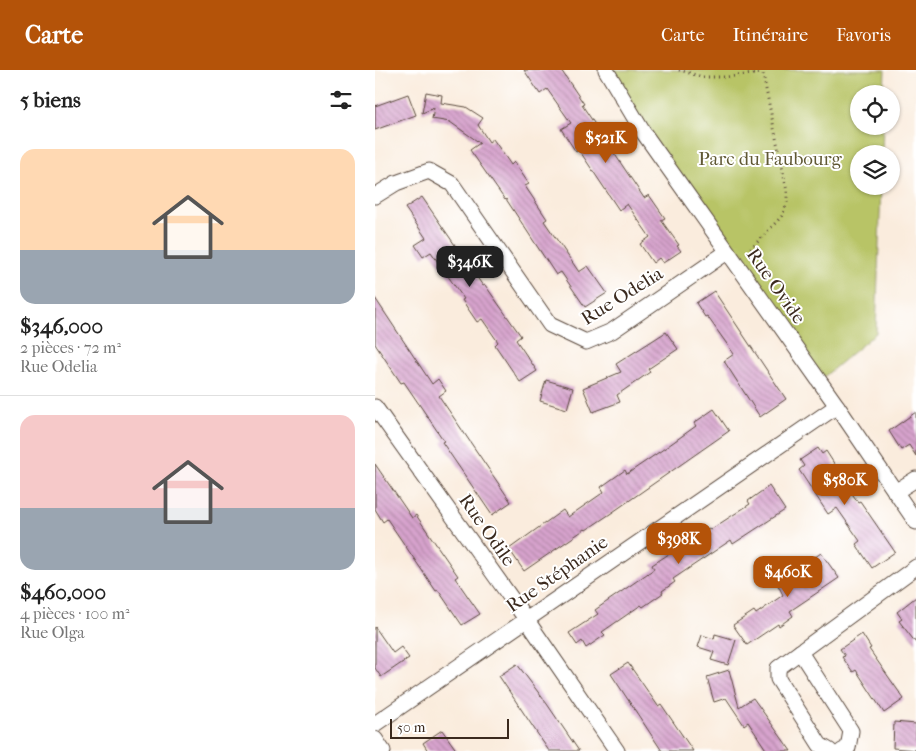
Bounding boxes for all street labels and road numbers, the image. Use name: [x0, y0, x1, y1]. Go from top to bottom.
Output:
street label: Rue Ovide: [742, 244, 810, 328]
street label: Rue Odelia: [577, 262, 667, 330]
street label: Rue Odile: [454, 490, 520, 570]
street label: Rue Stéphanie: [502, 531, 612, 617]

